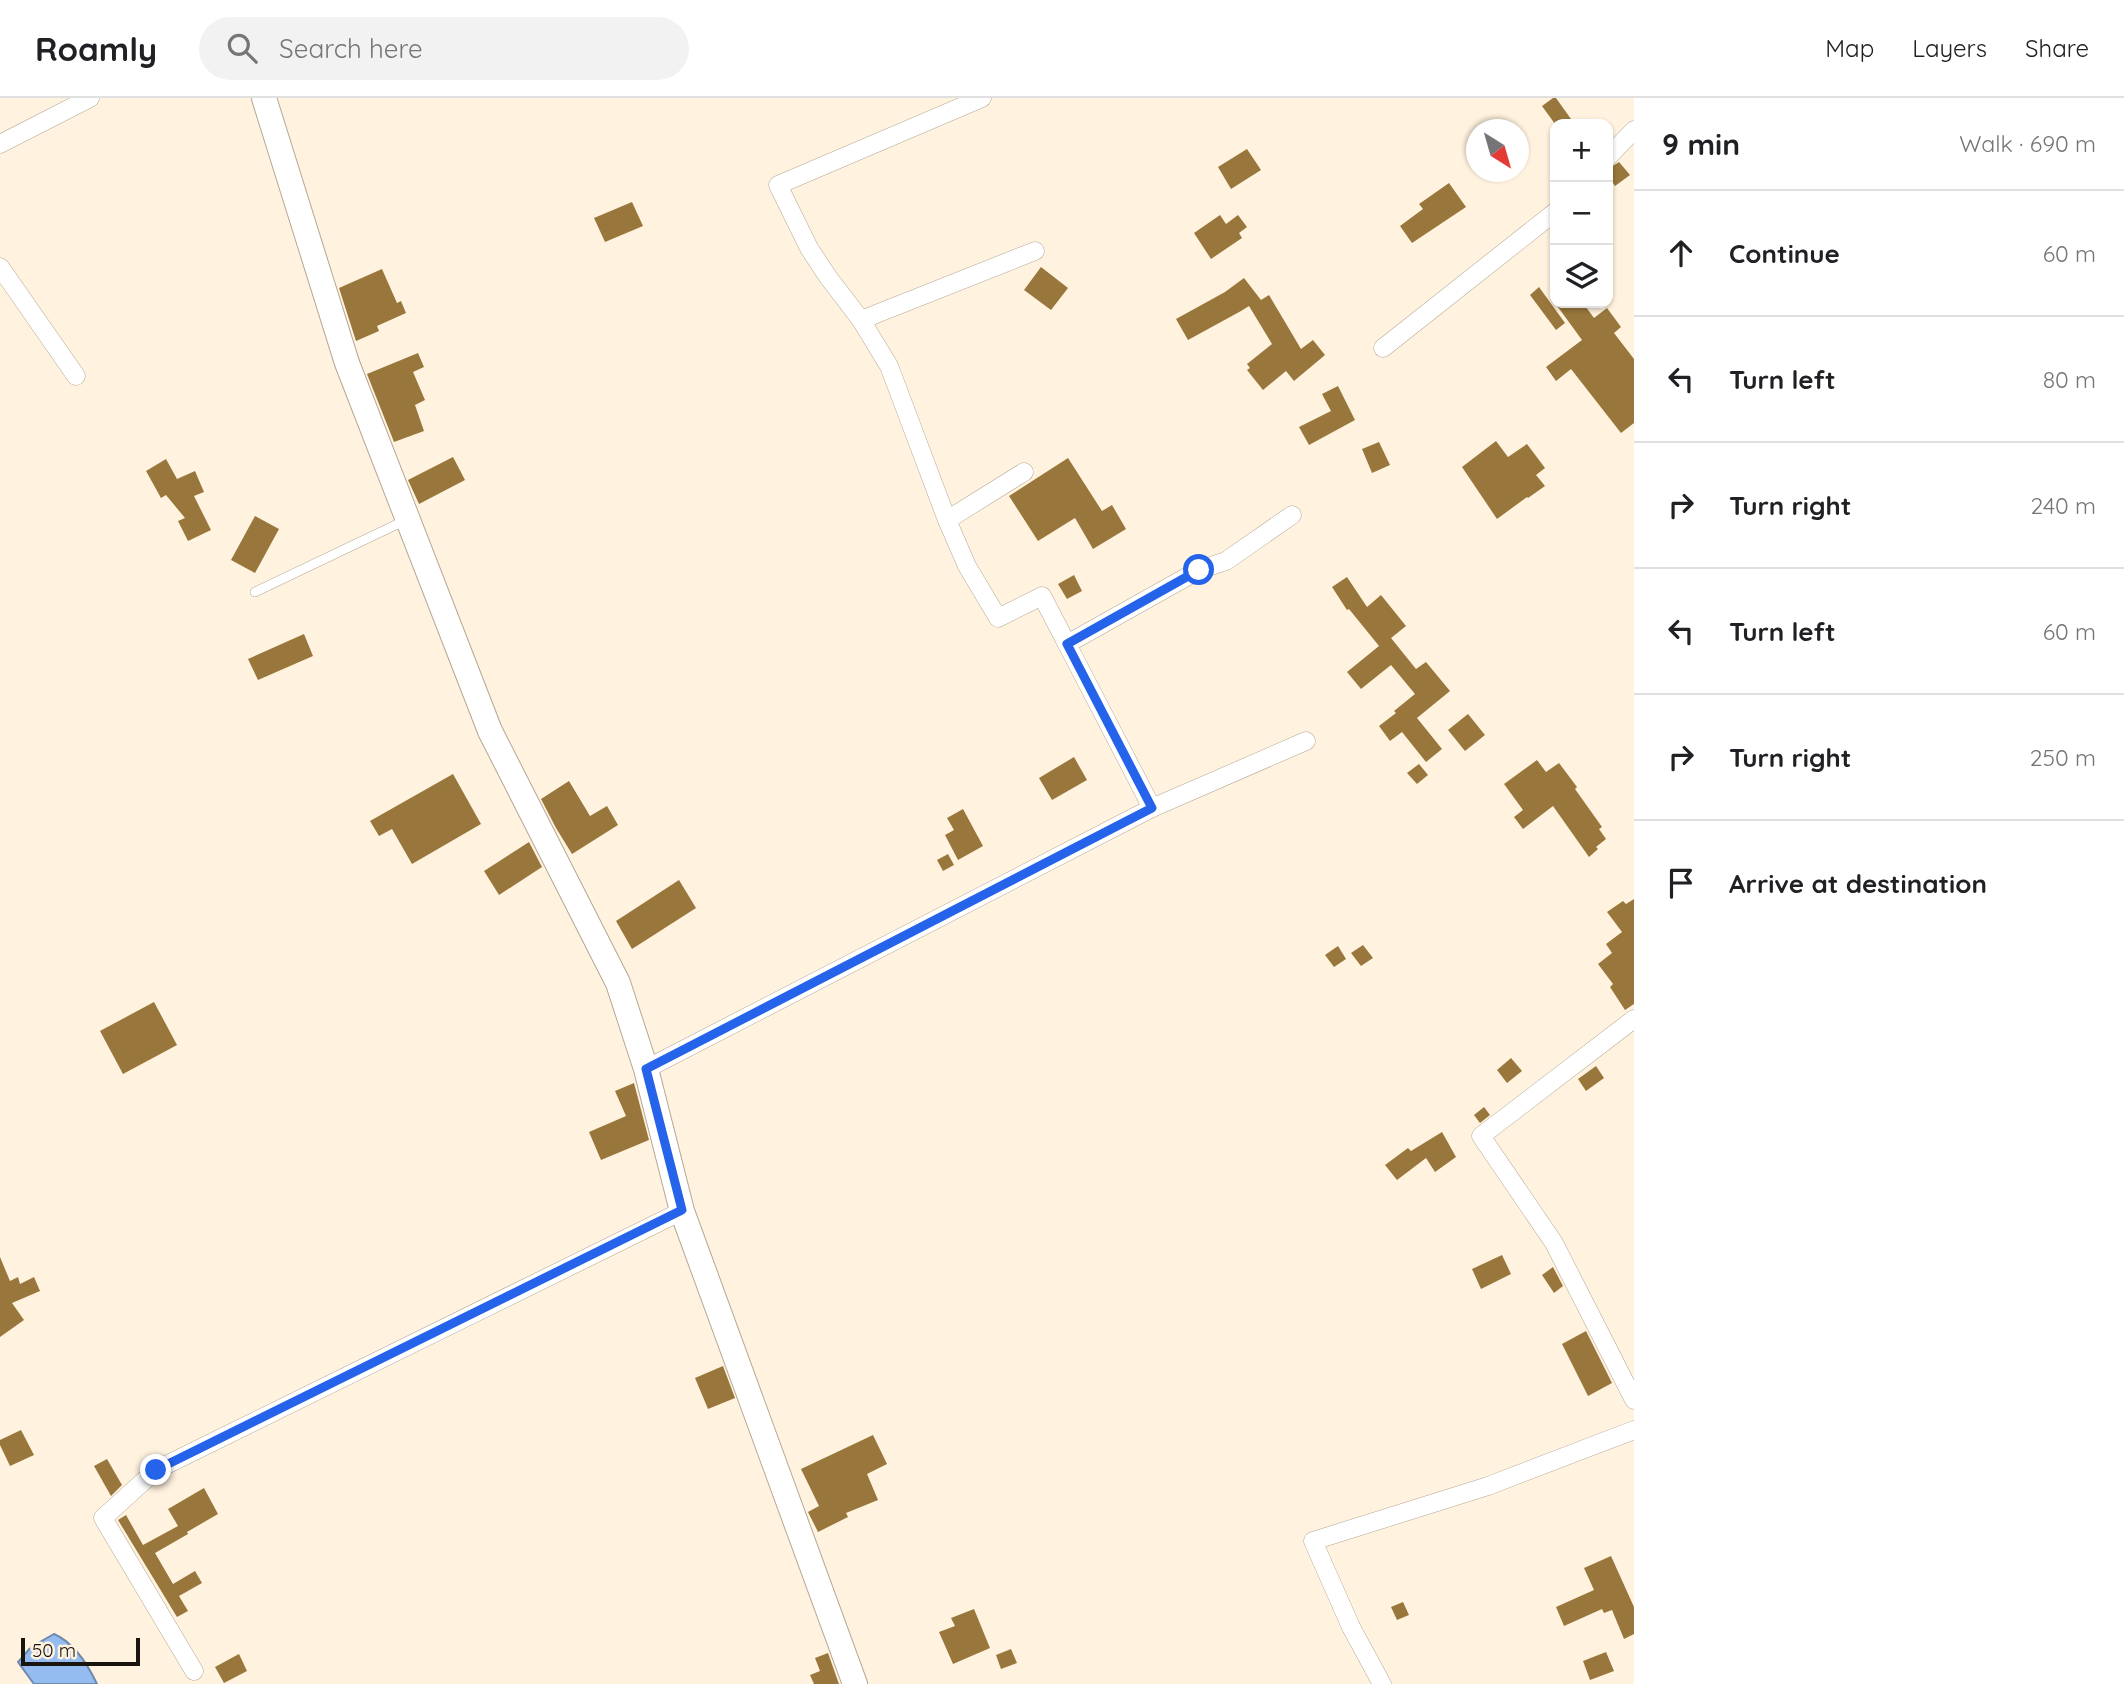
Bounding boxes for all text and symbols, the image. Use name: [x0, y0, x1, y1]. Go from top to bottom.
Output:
search box: [199, 17, 689, 80]
text: Roamly: [35, 28, 157, 69]
icon: search: [223, 29, 261, 67]
text: Search here: [279, 32, 423, 65]
text: Map: [1825, 33, 1874, 63]
text: Layers: [1912, 33, 1987, 63]
text: Share: [2025, 33, 2089, 63]
north arrow: [1466, 119, 1529, 182]
map controls: [1550, 119, 1613, 308]
button: +: [1550, 119, 1613, 182]
text: 9 min: [1662, 125, 1740, 163]
text: Walk · 690 m: [1959, 129, 2096, 158]
button: −: [1550, 182, 1613, 245]
icon: ahead: [1662, 234, 1700, 272]
text: Continue: [1729, 237, 1840, 270]
text: 60 m: [2043, 239, 2096, 268]
button: layers: [1550, 245, 1613, 308]
icon: left: [1662, 360, 1700, 398]
text: Turn left: [1729, 363, 1836, 396]
text: 80 m: [2043, 365, 2096, 394]
icon: right: [1662, 486, 1700, 524]
text: Turn right: [1729, 489, 1851, 522]
text: 240 m: [2031, 491, 2096, 520]
route start: [1183, 554, 1214, 585]
icon: left: [1662, 612, 1700, 650]
text: Turn left: [1729, 615, 1836, 648]
text: 60 m: [2043, 617, 2096, 646]
icon: right: [1662, 738, 1700, 776]
text: Turn right: [1729, 741, 1851, 774]
text: 250 m: [2030, 743, 2096, 772]
icon: arrive: [1662, 864, 1700, 902]
text: Arrive at destination: [1729, 867, 1987, 900]
route end: [140, 1454, 171, 1485]
scale bar: [21, 1635, 140, 1667]
text: 50 m: [32, 1638, 76, 1662]

